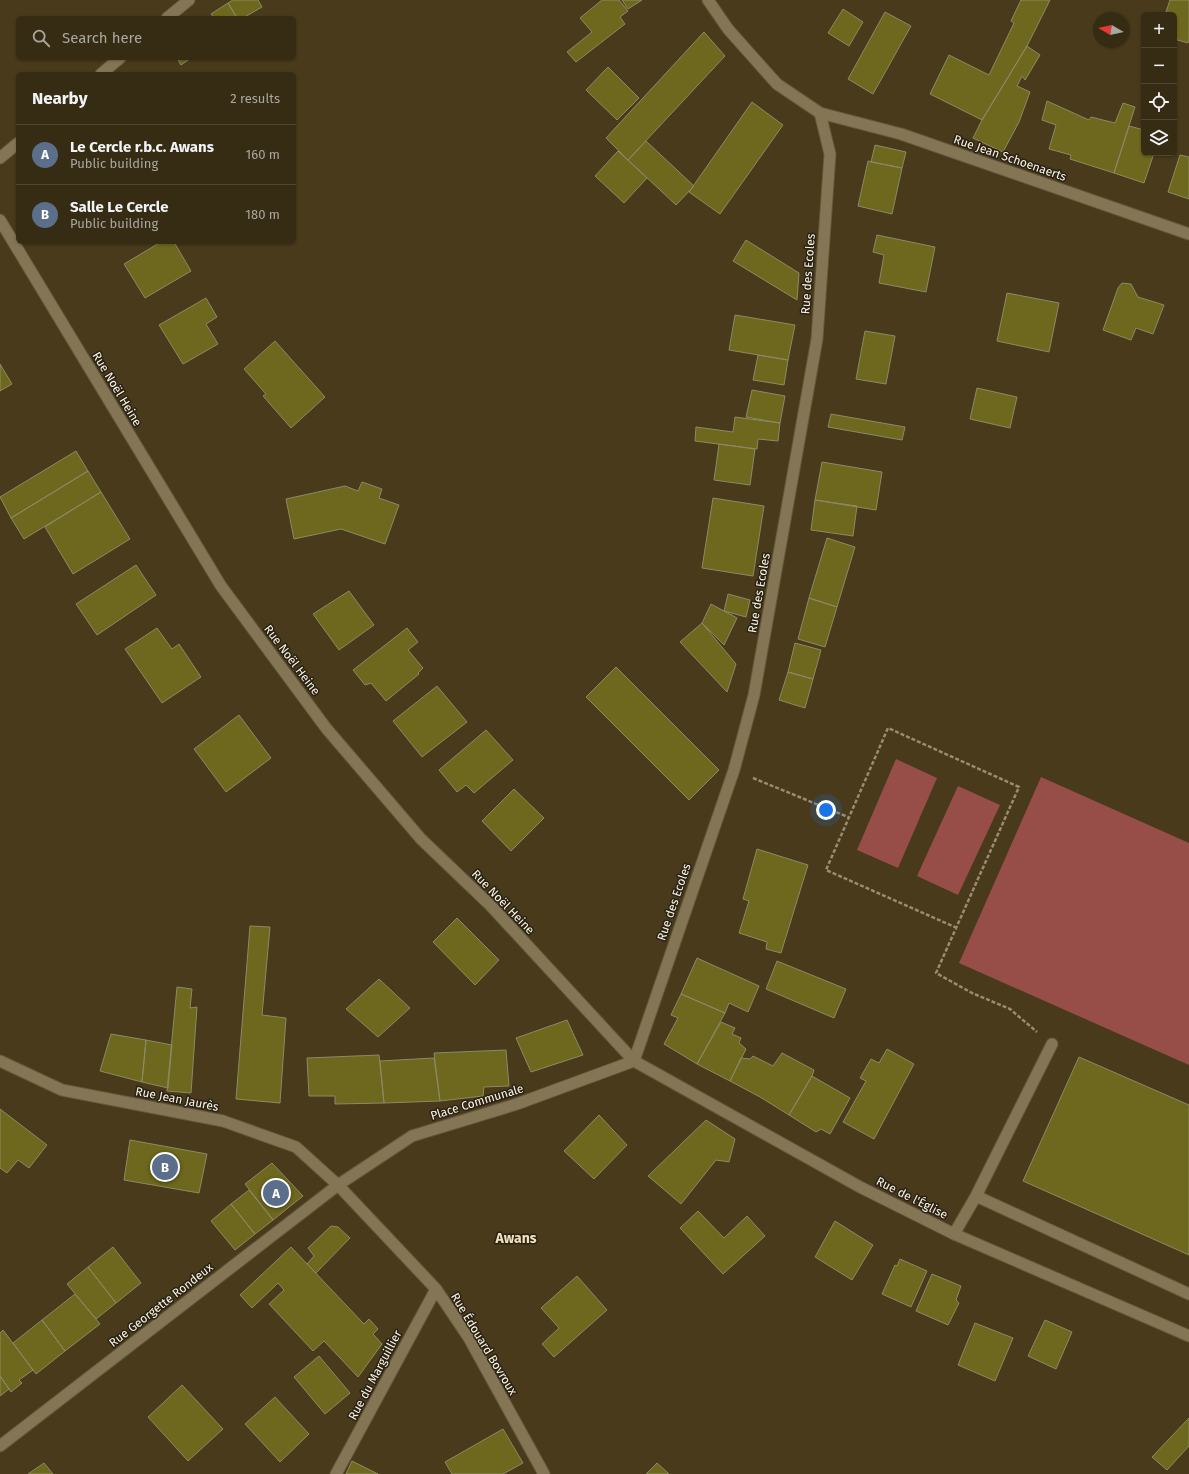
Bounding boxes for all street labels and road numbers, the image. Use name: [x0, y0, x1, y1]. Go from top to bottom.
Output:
street label: Rue Jean Schoenaerts: [952, 132, 1069, 184]
street label: Rue des Ecoles: [798, 233, 818, 315]
street label: Rue Noël Heine: [89, 349, 145, 429]
street label: Rue des Ecoles: [745, 552, 773, 634]
street label: Rue Noël Heine: [261, 622, 323, 698]
street label: Rue des Ecoles: [654, 861, 694, 942]
street label: Rue Noël Heine: [469, 867, 537, 937]
street label: Place Communale: [429, 1081, 525, 1123]
street label: Rue Jean Jaurès: [134, 1084, 220, 1114]
street label: Rue de l'Église: [874, 1173, 951, 1222]
street label: Rue Georgette Rondeux: [106, 1260, 216, 1350]
street label: Rue Édouard Bovroux: [448, 1290, 521, 1398]
street label: Rue du Marguillier: [345, 1327, 405, 1422]

